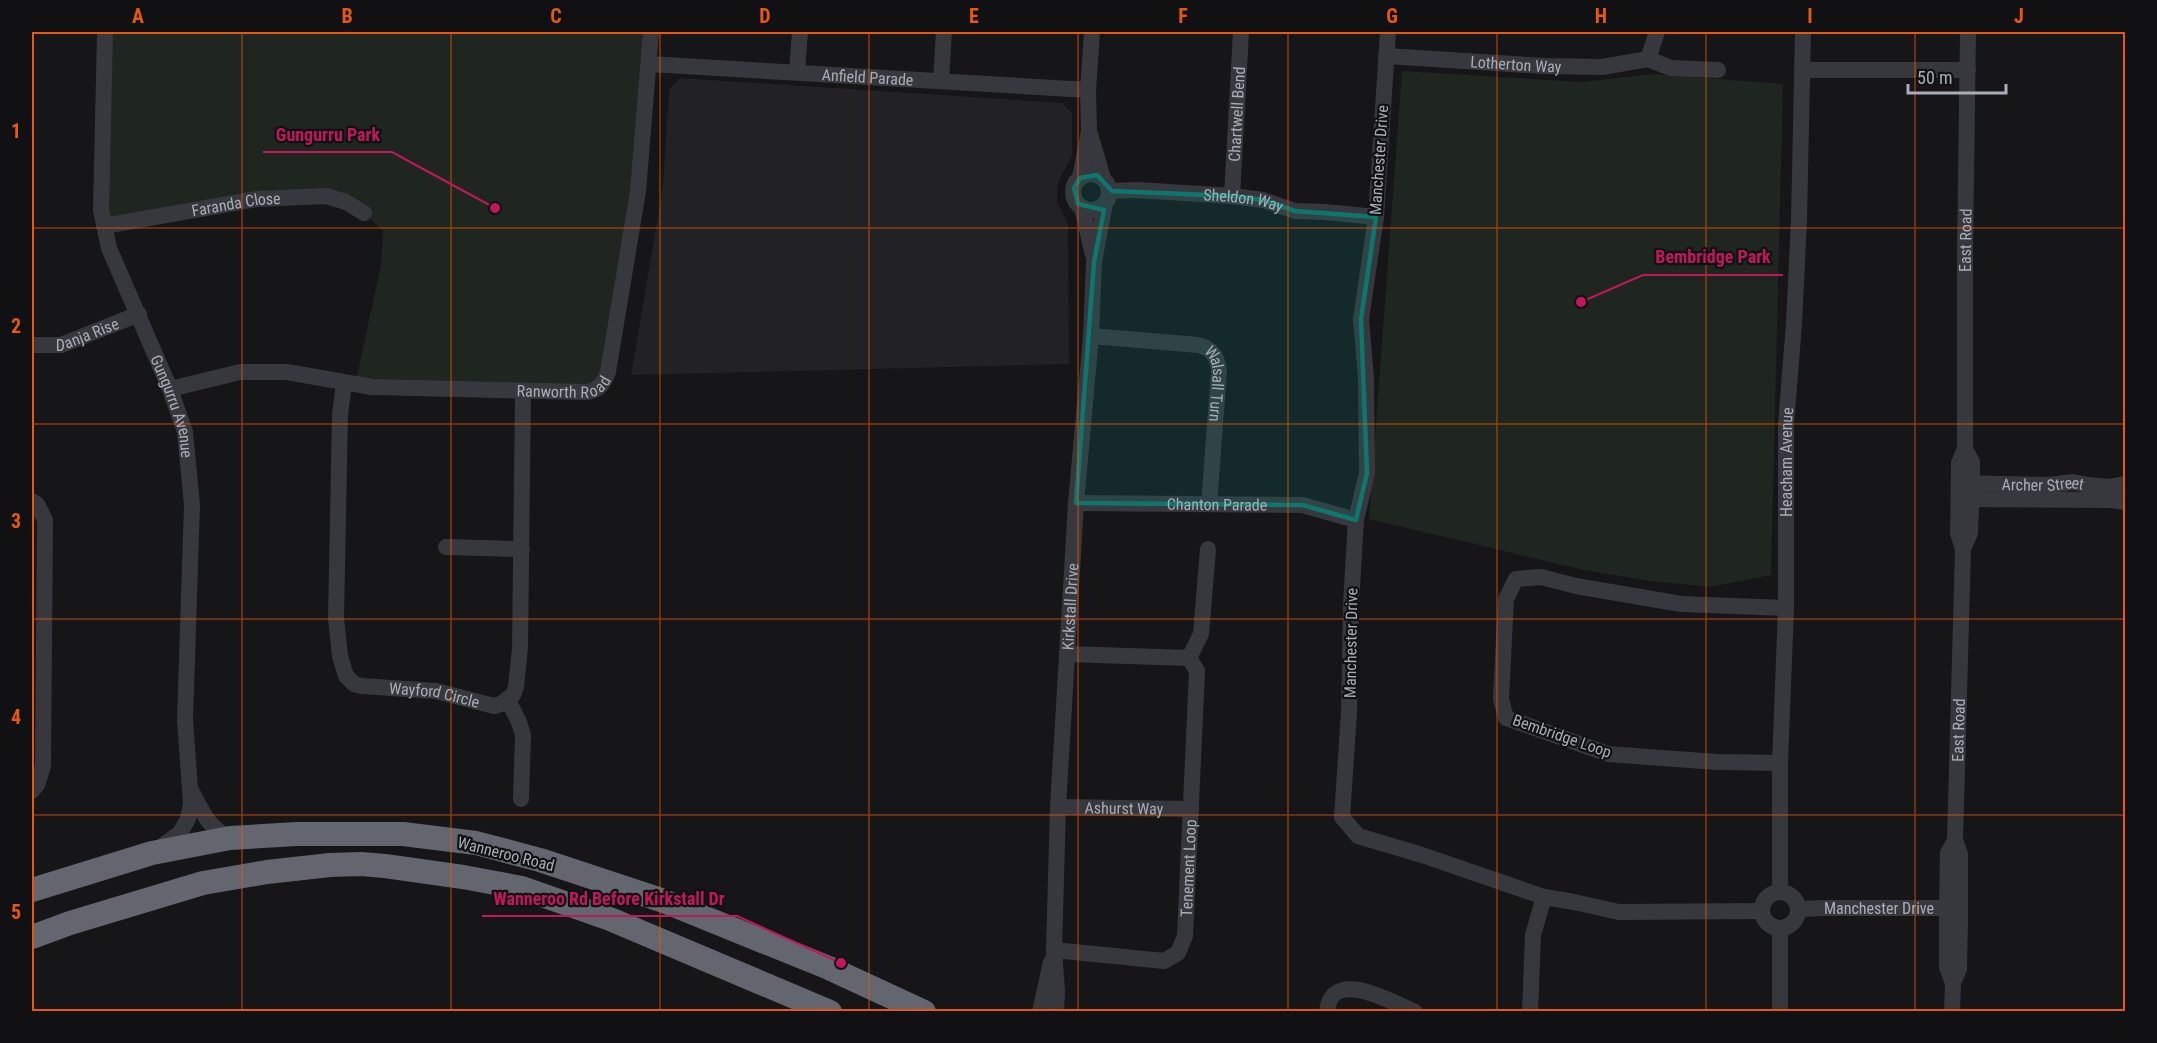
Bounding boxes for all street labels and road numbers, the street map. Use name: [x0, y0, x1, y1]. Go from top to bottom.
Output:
street label: Lotherton Way: [1470, 52, 1562, 76]
street label: Anfield Parade: [821, 65, 914, 89]
street label: Chartwell Bend: [1224, 66, 1249, 162]
street label: Manchester Drive: [1366, 104, 1392, 216]
street label: Sheldon Way: [1203, 185, 1286, 216]
street label: Faranda Close: [190, 188, 281, 220]
street label: East Road: [1956, 208, 1975, 272]
street label: Danja Rise: [56, 314, 121, 355]
street label: Walsall Turn: [1201, 342, 1229, 422]
street label: Gungurru Avenue: [147, 352, 197, 459]
street label: Ranworth Road: [516, 372, 614, 402]
street label: Heacham Avenue: [1777, 407, 1797, 517]
street label: Archer Street: [2001, 472, 2086, 495]
street label: Chanton Parade: [1167, 494, 1267, 514]
street label: Kirkstall Drive: [1058, 562, 1082, 651]
street label: Manchester Drive: [1341, 588, 1361, 698]
street label: Wayford Circle: [388, 678, 482, 711]
street label: East Road: [1948, 698, 1968, 762]
street label: Bembridge Loop: [1510, 710, 1614, 762]
street label: Ashurst Way: [1084, 798, 1164, 818]
street label: Tenement Loop: [1176, 819, 1200, 917]
street label: Wanneroo Road: [456, 833, 556, 875]
street label: Manchester Drive: [1824, 899, 1934, 918]

